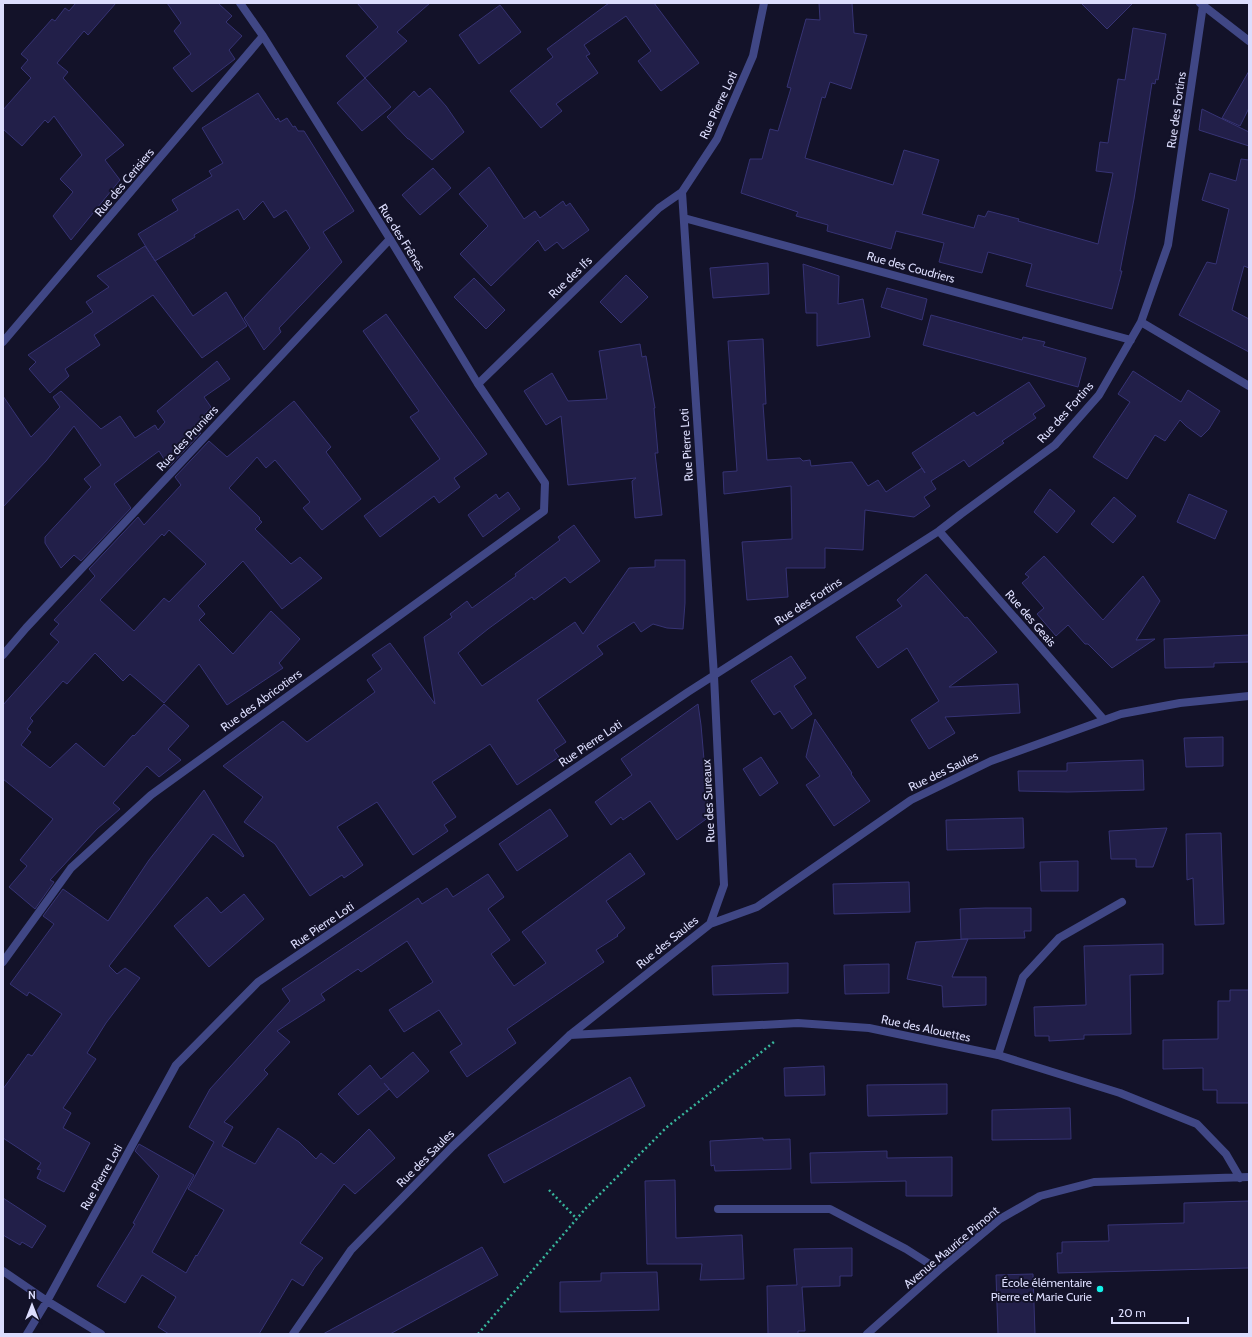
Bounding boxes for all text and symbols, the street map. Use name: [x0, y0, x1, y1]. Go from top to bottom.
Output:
street label: Rue Pierre Loti: [696, 69, 740, 141]
street label: Rue des Fortins: [1163, 71, 1189, 149]
street label: Rue des Cerisiers: [91, 145, 157, 219]
street label: Rue des Frênes: [375, 201, 429, 273]
street label: Rue des Coudriers: [865, 248, 957, 286]
street label: Rue des Ifs: [545, 253, 595, 301]
street label: Rue des Fortins: [1034, 378, 1096, 446]
street label: Rue des Pruniers: [153, 402, 221, 474]
street label: Rue Pierre Loti: [676, 408, 696, 482]
street label: Rue des Fortins: [772, 574, 844, 628]
street label: Rue des Geais: [1002, 587, 1060, 649]
street label: Rue des Abricotiers: [218, 666, 304, 734]
street label: Rue Pierre Loti: [556, 716, 624, 770]
street label: Rue des Saules: [906, 748, 980, 794]
street label: Rue des Sureaux: [698, 759, 718, 843]
street label: Rue Pierre Loti: [288, 898, 356, 952]
street label: Rue des Saules: [633, 912, 701, 972]
street label: Rue des Alouettes: [880, 1011, 972, 1045]
street label: Rue des Saules: [393, 1126, 457, 1190]
street label: Rue Pierre Loti: [77, 1141, 125, 1213]
street label: Avenue Maurice Pimont: [900, 1203, 1002, 1291]
place label: École élémentaire Pierre et Marie Curie: [991, 1275, 1092, 1304]
marker: École élémentaire Pierre et Marie Curie: [1095, 1284, 1105, 1294]
north arrow: [12, 1285, 52, 1325]
text: N: [28, 1288, 36, 1302]
scale bar: [1112, 1299, 1188, 1325]
text: 20 m: [1118, 1305, 1146, 1320]

